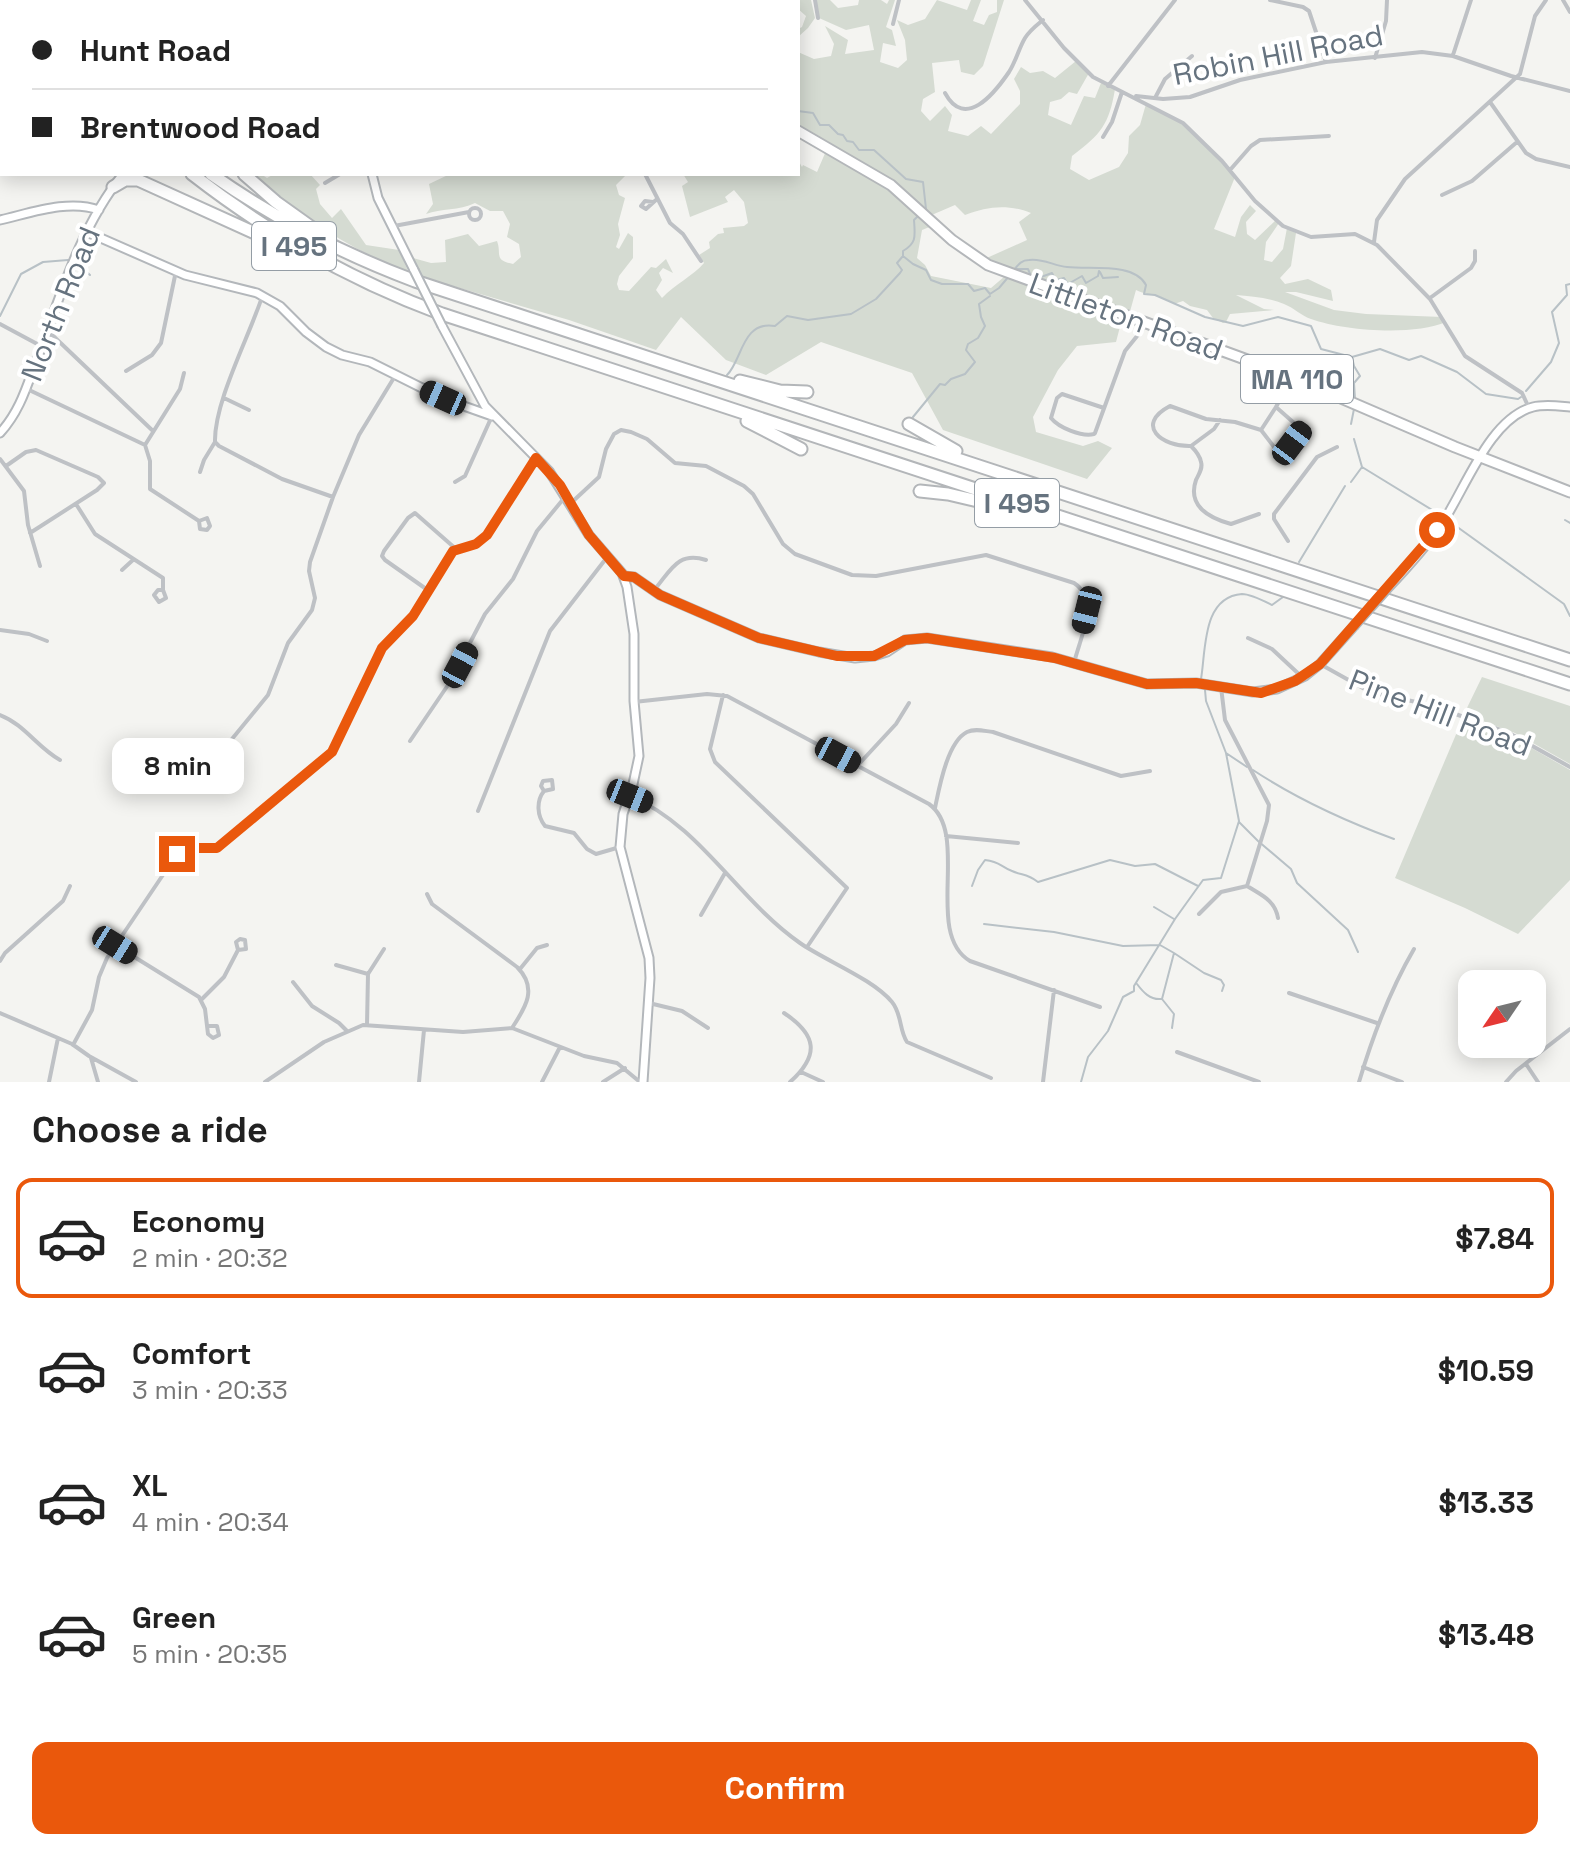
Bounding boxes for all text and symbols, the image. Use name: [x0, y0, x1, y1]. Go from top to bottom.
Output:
street label: Robin Hill Road: [1169, 15, 1386, 94]
text: Hunt Road: [80, 31, 231, 70]
text: Brentwood Road: [80, 108, 321, 147]
street label: North Road: [12, 221, 109, 387]
road number: I 495: [252, 222, 336, 270]
street label: Littleton Road: [1024, 263, 1228, 370]
road number: MA 110: [1241, 355, 1353, 403]
car: [416, 377, 470, 419]
car: [1268, 417, 1316, 469]
road number: I 495: [975, 479, 1059, 527]
route start: [1419, 512, 1455, 548]
car: [1070, 584, 1104, 636]
car: [438, 638, 482, 692]
street label: Pine Hill Road: [1343, 660, 1537, 765]
car: [811, 733, 865, 777]
callout: 8 min: [111, 738, 243, 794]
text: 8 min: [144, 749, 212, 783]
car: [603, 776, 657, 816]
route end: [159, 836, 195, 872]
car: [88, 922, 142, 968]
north arrow: [1458, 970, 1546, 1058]
map controls: [1458, 970, 1546, 1058]
text: Choose a ride: [32, 1107, 268, 1153]
icon: car: [36, 1202, 108, 1274]
text: Economy: [132, 1202, 265, 1241]
text: $7.84: [1455, 1219, 1534, 1258]
text: 2 min · 20:32: [132, 1241, 288, 1275]
icon: car: [36, 1334, 108, 1406]
text: Comfort: [132, 1334, 251, 1373]
text: $10.59: [1438, 1351, 1534, 1390]
text: 3 min · 20:33: [132, 1373, 288, 1407]
icon: car: [36, 1466, 108, 1538]
text: XL: [132, 1466, 168, 1505]
text: $13.33: [1439, 1483, 1534, 1522]
text: 4 min · 20:34: [132, 1505, 289, 1539]
icon: car: [36, 1598, 108, 1670]
text: Green: [132, 1598, 216, 1637]
text: $13.48: [1438, 1615, 1534, 1654]
text: 5 min · 20:35: [132, 1637, 287, 1671]
button: Confirm: [32, 1742, 1538, 1834]

